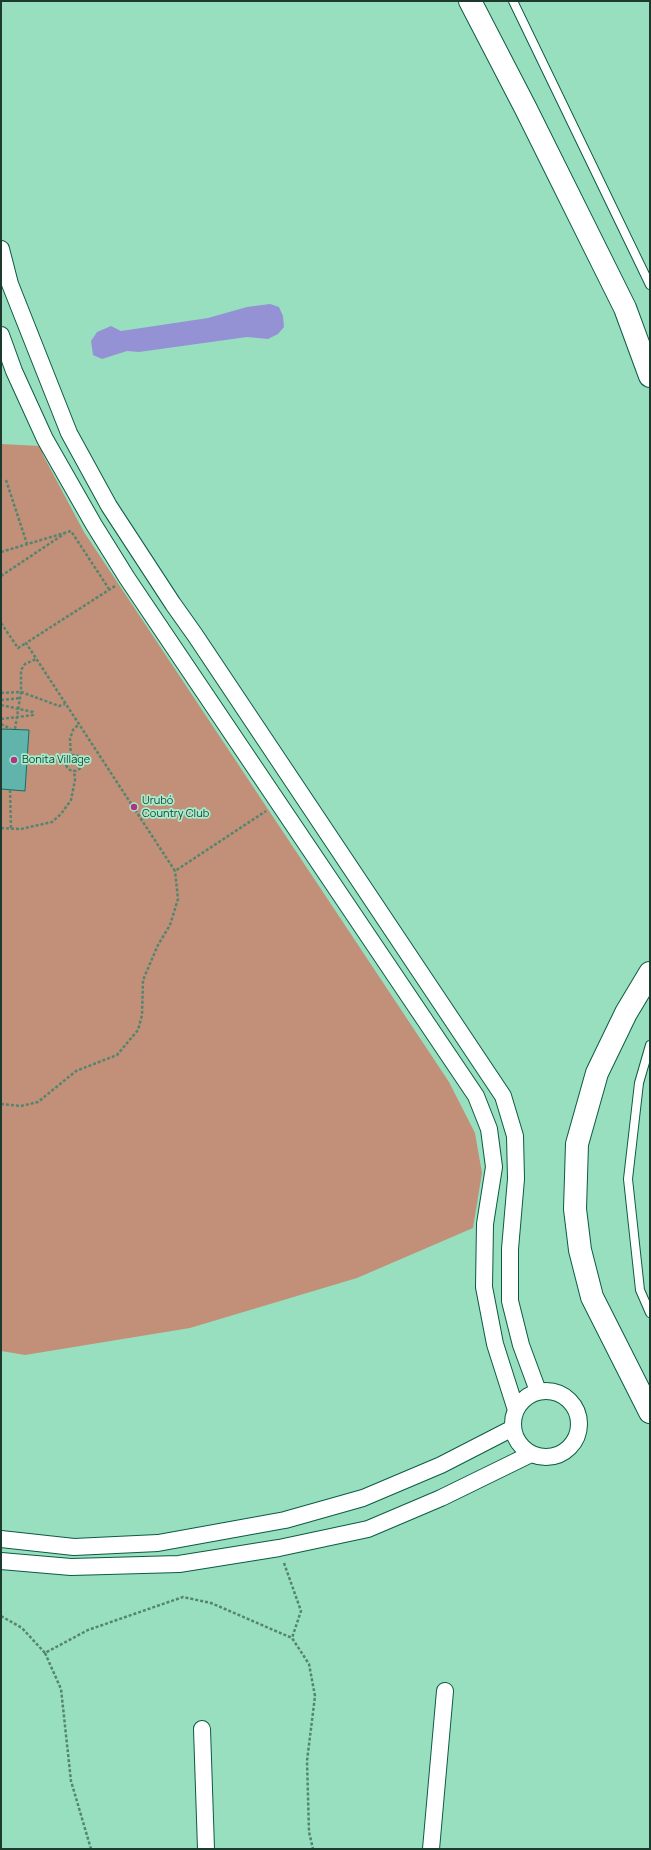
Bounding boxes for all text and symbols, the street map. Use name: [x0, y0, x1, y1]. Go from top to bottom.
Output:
place label: Bonita Village: [22, 753, 90, 767]
marker: Bonita Village: [9, 755, 19, 765]
place label: Urubó Country Club: [142, 794, 209, 820]
marker: Urubó Country Club: [129, 802, 139, 812]

